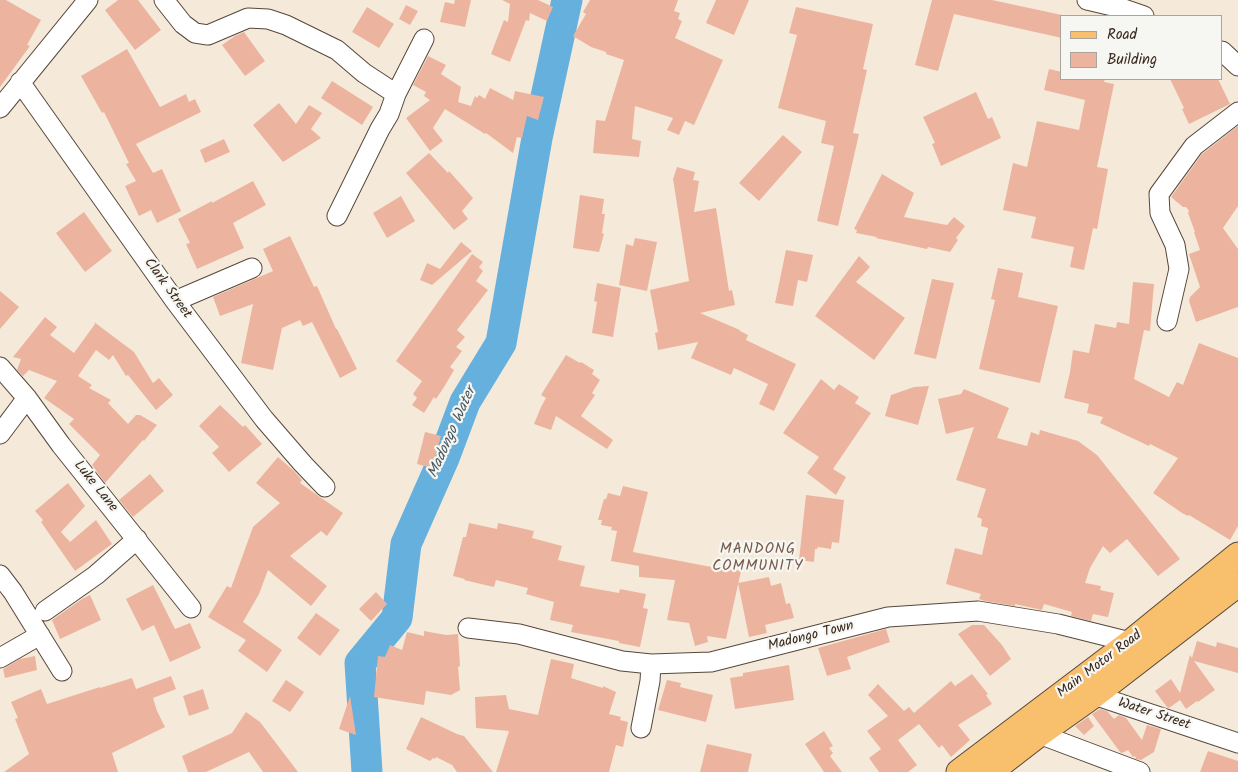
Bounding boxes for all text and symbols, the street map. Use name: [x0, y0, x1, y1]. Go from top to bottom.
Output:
legend: [1060, 15, 1223, 80]
text: Road: [1107, 23, 1137, 47]
text: Building: [1107, 48, 1157, 72]
street label: Clark Street: [139, 255, 195, 323]
water label: Madongo Water: [425, 385, 481, 481]
street label: Luke Lane: [69, 458, 121, 516]
district label: MANDONG COMMUNITY: [711, 541, 805, 576]
street label: Madongo Town: [766, 618, 856, 656]
street label: Main Motor Road: [1054, 628, 1146, 702]
street label: Water Street: [1116, 695, 1192, 735]

